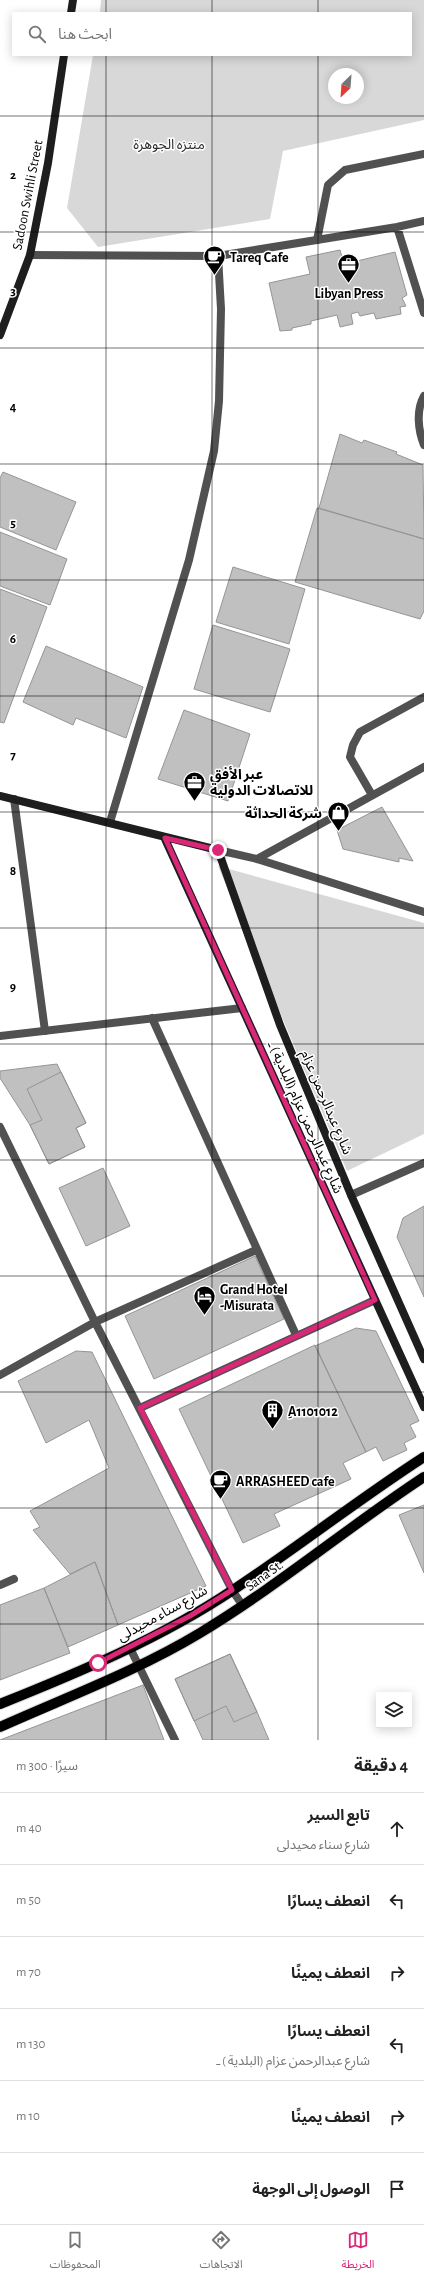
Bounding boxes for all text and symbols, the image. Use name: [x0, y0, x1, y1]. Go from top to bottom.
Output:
search box: [12, 12, 412, 56]
icon: search: [26, 23, 48, 45]
text: ابحث هنا: [58, 27, 112, 42]
north arrow: [328, 68, 364, 104]
park label: منتزه الجوهرة: [133, 138, 205, 153]
street label: Sadoon Swihli Street: [10, 139, 46, 251]
text: 2: [10, 169, 16, 182]
cafe icon: Tareq Cafe: [202, 244, 228, 277]
place label: Tareq Cafe: [230, 251, 289, 265]
office icon: Libyan Press: [336, 252, 362, 285]
text: 3: [10, 285, 16, 298]
place label: Libyan Press: [315, 287, 384, 301]
text: 4: [10, 401, 17, 414]
text: 5: [10, 517, 16, 530]
text: 6: [10, 633, 16, 646]
text: 7: [10, 749, 16, 762]
place label: عبر الأفق للاتصالات الدولية: [210, 766, 313, 798]
office icon: عبر الأفق للاتصالات الدولية: [182, 769, 208, 802]
shop icon: شركة الحداثة: [325, 800, 351, 833]
place label: شركة الحداثة: [245, 806, 322, 822]
route end: [209, 841, 227, 859]
text: 8: [10, 865, 16, 878]
text: 9: [10, 981, 16, 994]
street label: شارع عبدالرحمن عزام (البلدية ) ـ: [262, 1039, 345, 1197]
street label: شارع عبدالرحمن عزام: [295, 1048, 354, 1158]
place label: Grand Hotel -Misurata: [220, 1283, 288, 1313]
hotel icon: Grand Hotel -Misurata: [192, 1284, 218, 1317]
building icon: ِA1101012: [259, 1398, 285, 1431]
place label: ِA1101012: [288, 1405, 338, 1419]
cafe icon: ARRASHEED cafe: [207, 1468, 233, 1501]
place label: ARRASHEED cafe: [236, 1475, 335, 1489]
street label: Sana St.: [243, 1558, 286, 1594]
street label: شارع سناء محيدلى: [115, 1583, 211, 1647]
route start: [89, 1654, 107, 1672]
map controls: [376, 1692, 412, 1728]
button: layers: [376, 1692, 412, 1728]
text: 4 دقيقة: [354, 1757, 408, 1774]
text: سيرًا · 300 m: [16, 1760, 78, 1773]
text: تابع السير: [308, 1808, 370, 1823]
icon: ahead: [386, 1818, 408, 1840]
text: 40 m: [16, 1822, 42, 1835]
text: شارع سناء محيدلى: [277, 1839, 370, 1852]
icon: left: [386, 1890, 408, 1912]
text: 50 m: [16, 1894, 41, 1907]
text: انعطف يسارًا: [287, 1894, 370, 1909]
icon: right: [386, 1962, 408, 1984]
text: 70 m: [16, 1966, 41, 1979]
text: انعطف يمينًا: [291, 1966, 370, 1981]
text: انعطف يسارًا: [287, 2024, 370, 2039]
icon: left: [386, 2034, 408, 2056]
text: 130 m: [16, 2038, 45, 2051]
text: شارع عبدالرحمن عزام (البلدية ) ـ: [216, 2055, 370, 2068]
icon: right: [386, 2106, 408, 2128]
text: 10 m: [16, 2110, 40, 2123]
text: انعطف يمينًا: [291, 2110, 370, 2125]
icon: arrive: [386, 2178, 408, 2200]
text: الوصول إلى الوجهة: [252, 2182, 370, 2197]
tab: المحفوظات: [50, 2229, 101, 2276]
tab: الاتجاهات: [200, 2229, 243, 2276]
tab: الخريطة: [342, 2229, 375, 2276]

